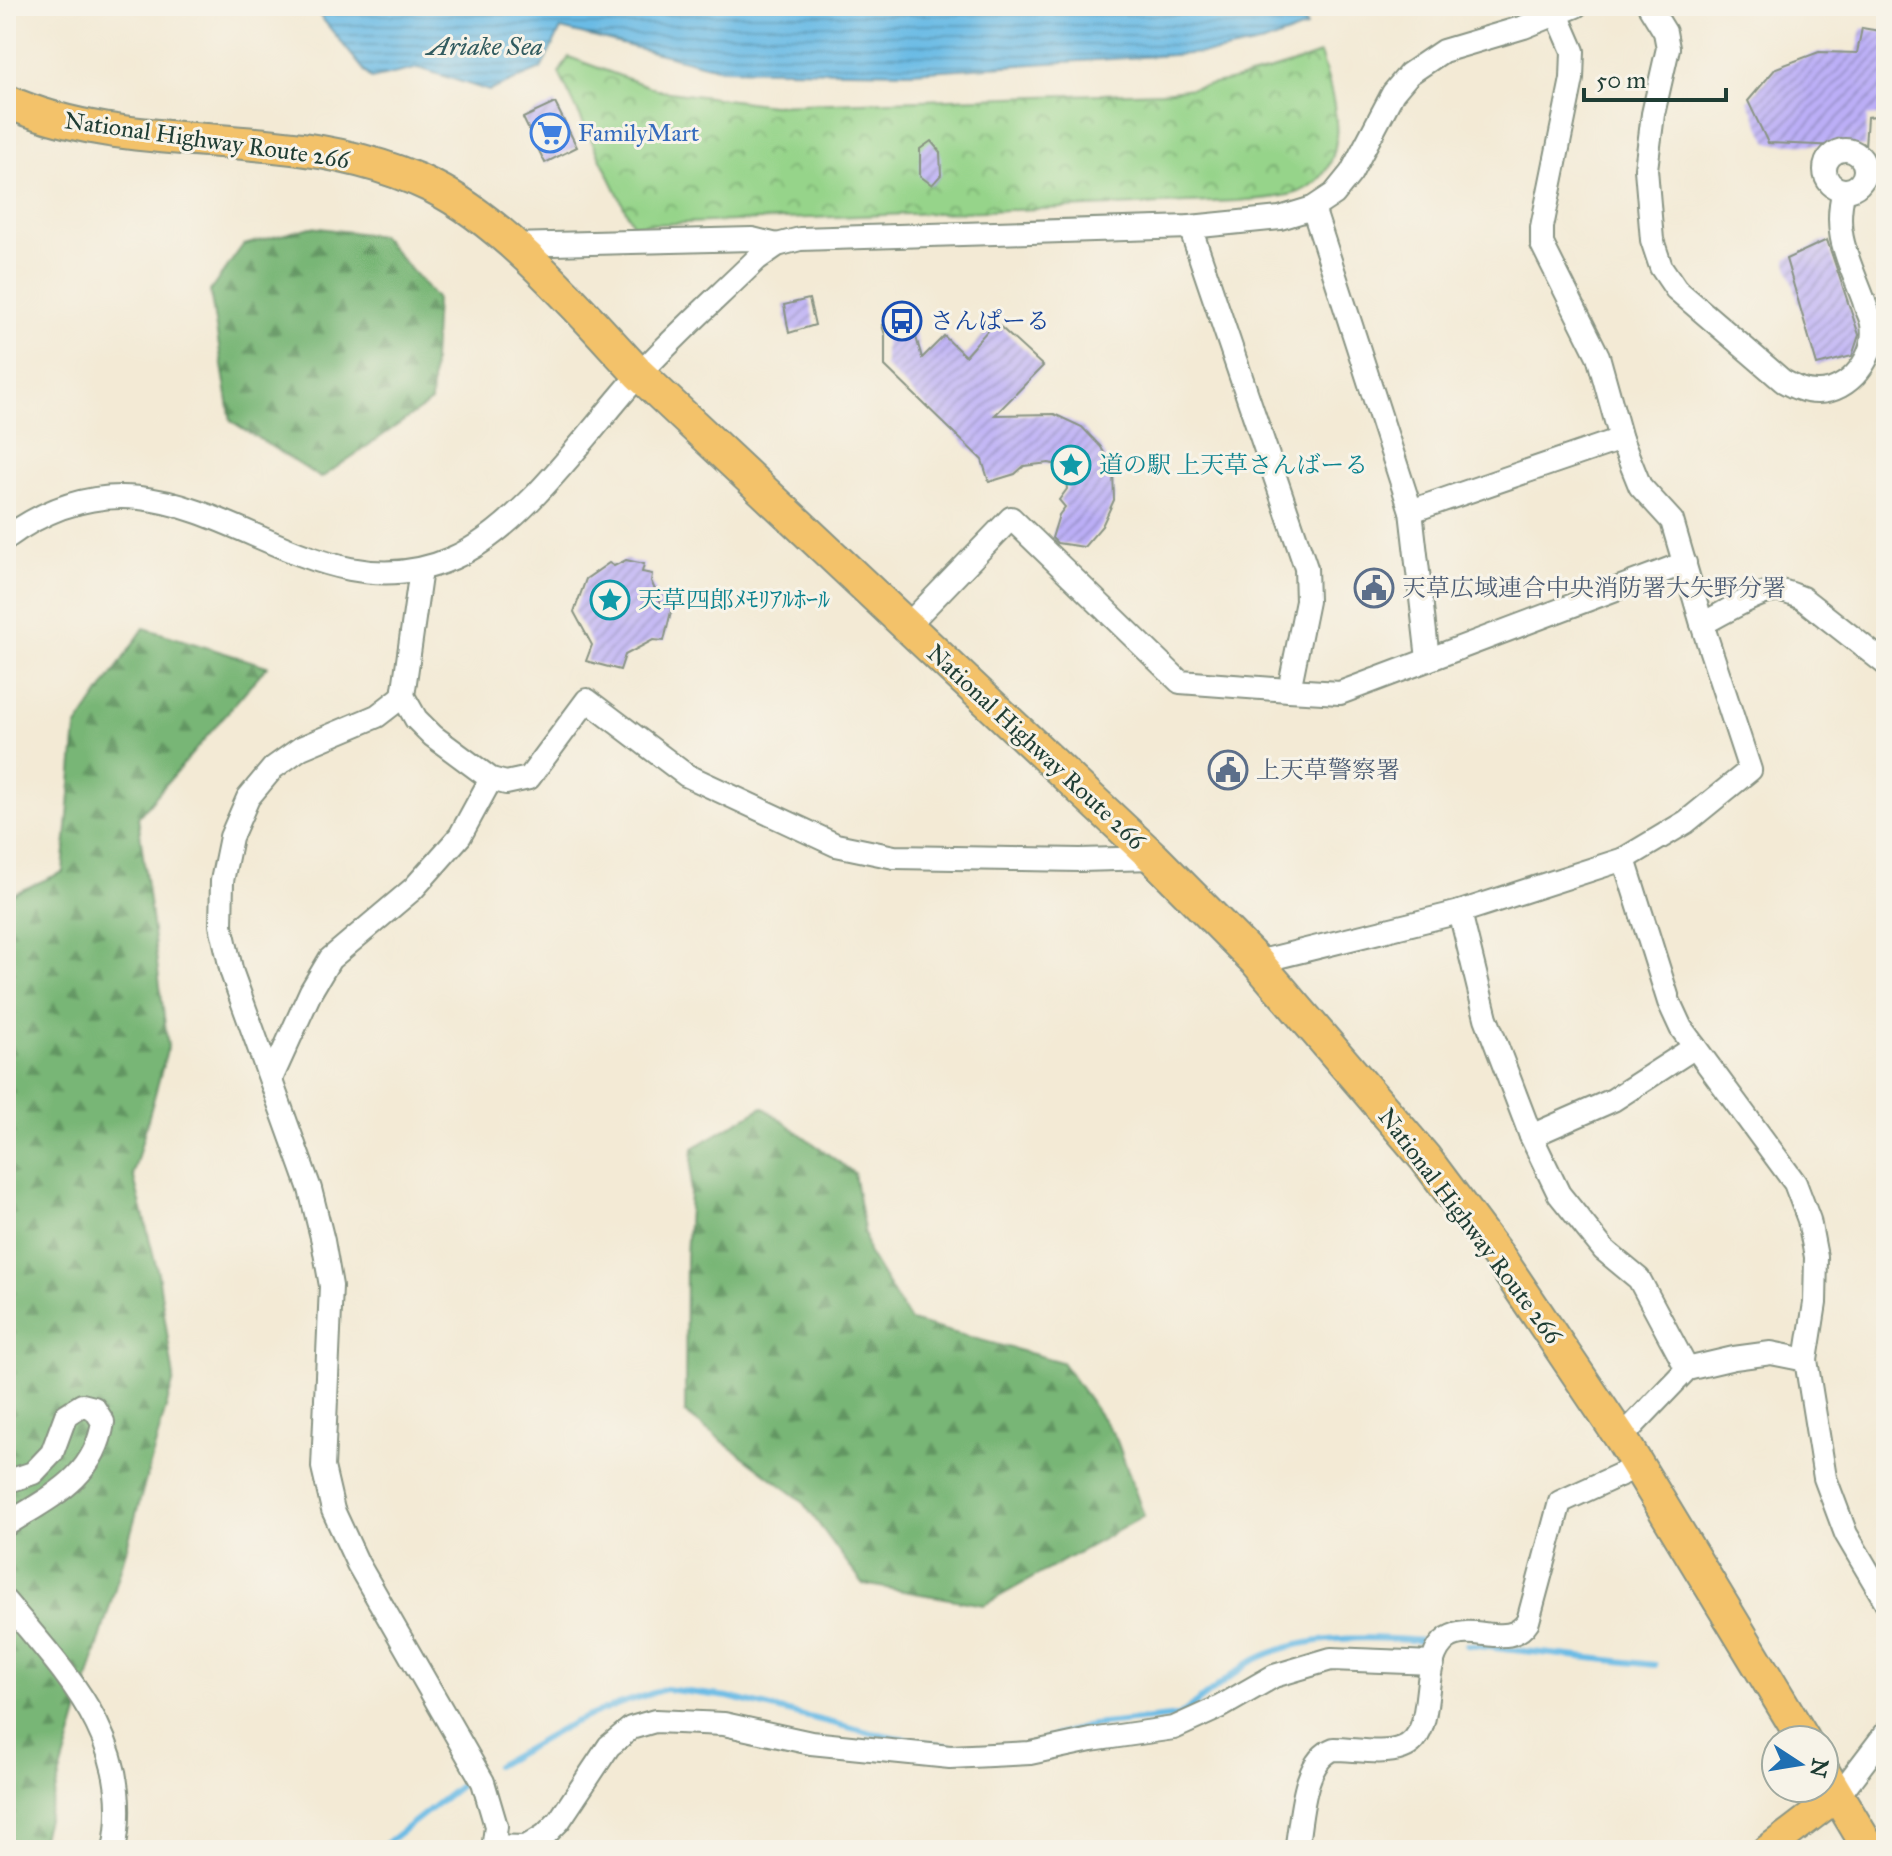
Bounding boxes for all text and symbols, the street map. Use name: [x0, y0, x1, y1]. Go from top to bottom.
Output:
water label: Ariake Sea: [424, 30, 543, 62]
scale bar: [1584, 52, 1726, 102]
text: 50 m: [1596, 65, 1646, 95]
street label: National Highway Route 266: [63, 105, 352, 175]
supermarket icon: FamilyMart: [529, 112, 571, 154]
place label: FamilyMart: [578, 118, 700, 148]
bus stop icon: さんぱーる: [881, 300, 923, 342]
place label: さんぱーる: [930, 306, 1050, 336]
place icon: 道の駅 上天草さんばーる: [1050, 444, 1092, 486]
place label: 道の駅 上天草さんばーる: [1099, 450, 1368, 480]
public building icon: 天草広域連合中央消防署大矢野分署: [1353, 567, 1395, 609]
place label: 天草広域連合中央消防署大矢野分署: [1402, 573, 1786, 603]
place icon: 天草四郎ﾒﾓﾘｱﾙﾎｰﾙ: [589, 579, 631, 621]
place label: 天草四郎ﾒﾓﾘｱﾙﾎｰﾙ: [638, 585, 830, 615]
street label: National Highway Route 266: [921, 638, 1152, 856]
public building icon: 上天草警察署: [1207, 749, 1249, 791]
place label: 上天草警察署: [1256, 755, 1400, 785]
street label: National Highway Route 266: [1372, 1102, 1569, 1350]
north arrow: [1760, 1724, 1840, 1804]
text: N: [1804, 1756, 1834, 1780]

